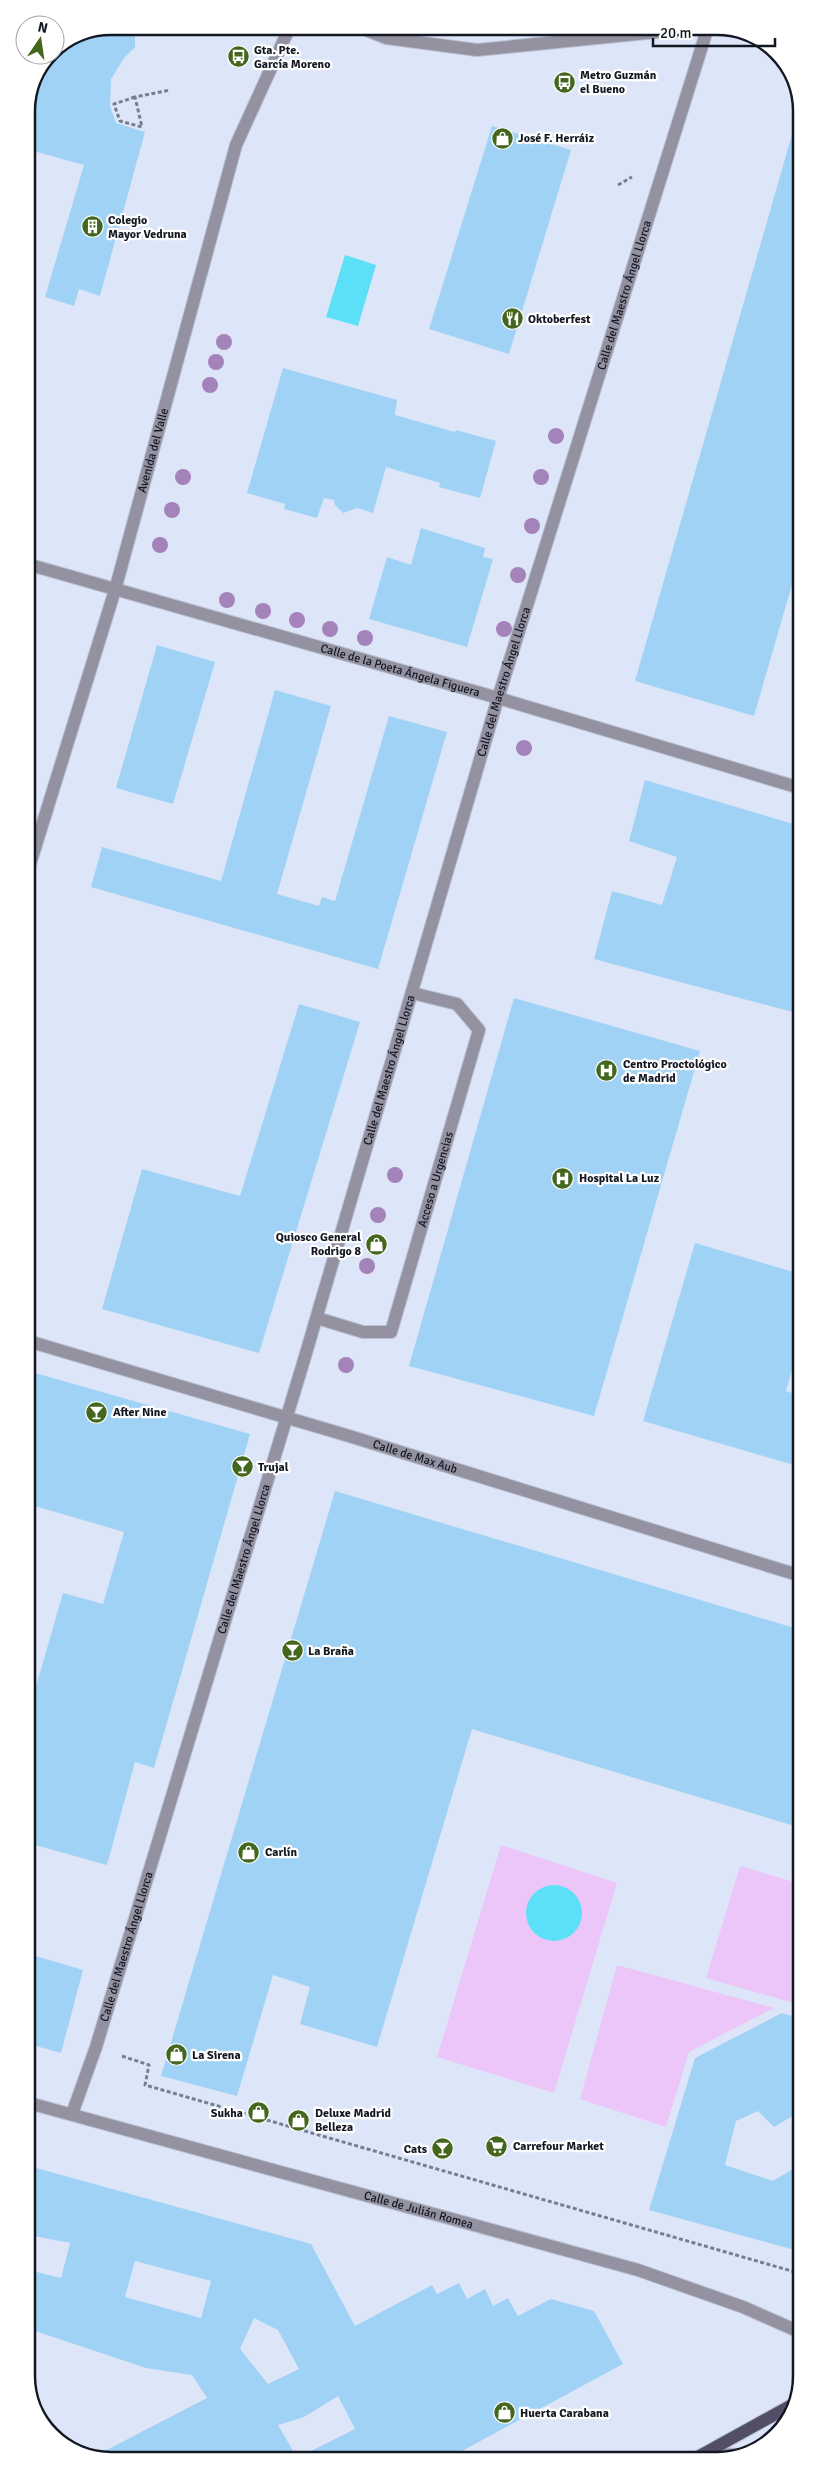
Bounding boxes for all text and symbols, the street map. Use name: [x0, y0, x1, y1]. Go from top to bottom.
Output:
north arrow: [15, 15, 65, 65]
scale bar: [653, 15, 776, 47]
text: N: [36, 18, 49, 37]
text: 20 m: [660, 24, 691, 42]
place label: Gta. Pte. García Moreno: [254, 43, 330, 72]
bus stop icon: Gta. Pte. García Moreno: [226, 45, 250, 69]
place label: Metro Guzmán el Bueno: [580, 68, 657, 97]
bus stop icon: Metro Guzmán el Bueno: [552, 70, 576, 94]
shop icon: José F. Herráiz: [490, 126, 514, 150]
place label: José F. Herráiz: [518, 131, 595, 146]
place label: Colegio Mayor Vedruna: [108, 213, 187, 242]
building icon: Colegio Mayor Vedruna: [80, 215, 104, 239]
street label: Calle del Maestro Ángel Llorca: [594, 219, 655, 372]
restaurant icon: Oktoberfest: [500, 307, 524, 331]
place label: Oktoberfest: [528, 312, 591, 327]
street label: Avenida del Valle: [135, 406, 172, 495]
street label: Calle del Maestro Ángel Llorca: [474, 605, 534, 759]
street label: Calle de la Poeta Ángela Figuera: [319, 641, 482, 700]
street label: Calle del Maestro Ángel Llorca: [360, 993, 419, 1147]
place label: Centro Proctológico de Madrid: [623, 1057, 727, 1086]
hospital icon: Centro Proctológico de Madrid: [595, 1059, 619, 1083]
street label: Acceso a Urgencias: [415, 1130, 457, 1229]
hospital icon: Hospital La Luz: [551, 1166, 575, 1190]
place label: Hospital La Luz: [579, 1171, 660, 1186]
place label: Quiosco General Rodrigo 8: [276, 1230, 362, 1259]
shop icon: Quiosco General Rodrigo 8: [365, 1232, 389, 1256]
bar icon: After Nine: [85, 1400, 109, 1424]
place label: After Nine: [113, 1405, 166, 1420]
street label: Calle de Max Aub: [371, 1437, 459, 1477]
bar icon: Trujal: [230, 1455, 254, 1479]
place label: Trujal: [258, 1460, 289, 1475]
street label: Calle del Maestro Ángel Llorca: [214, 1482, 274, 1636]
bar icon: La Braña: [280, 1639, 304, 1663]
place label: La Braña: [308, 1644, 354, 1659]
shop icon: Carlín: [237, 1840, 261, 1864]
place label: Carlín: [265, 1845, 297, 1860]
street label: Calle del Maestro Ángel Llorca: [97, 1870, 157, 2024]
shop icon: La Sirena: [164, 2043, 188, 2067]
place label: La Sirena: [192, 2048, 241, 2063]
shop icon: Sukha: [247, 2101, 271, 2125]
place label: Sukha: [211, 2106, 243, 2121]
place label: Deluxe Madrid Belleza: [315, 2106, 392, 2135]
shop icon: Deluxe Madrid Belleza: [287, 2108, 311, 2132]
supermarket icon: Carrefour Market: [485, 2134, 509, 2158]
bar icon: Cats: [431, 2137, 455, 2161]
place label: Carrefour Market: [513, 2139, 604, 2154]
place label: Cats: [404, 2142, 428, 2157]
street label: Calle de Julián Romea: [362, 2188, 475, 2232]
shop icon: Huerta Carabana: [492, 2401, 516, 2425]
place label: Huerta Carabana: [520, 2406, 609, 2421]

